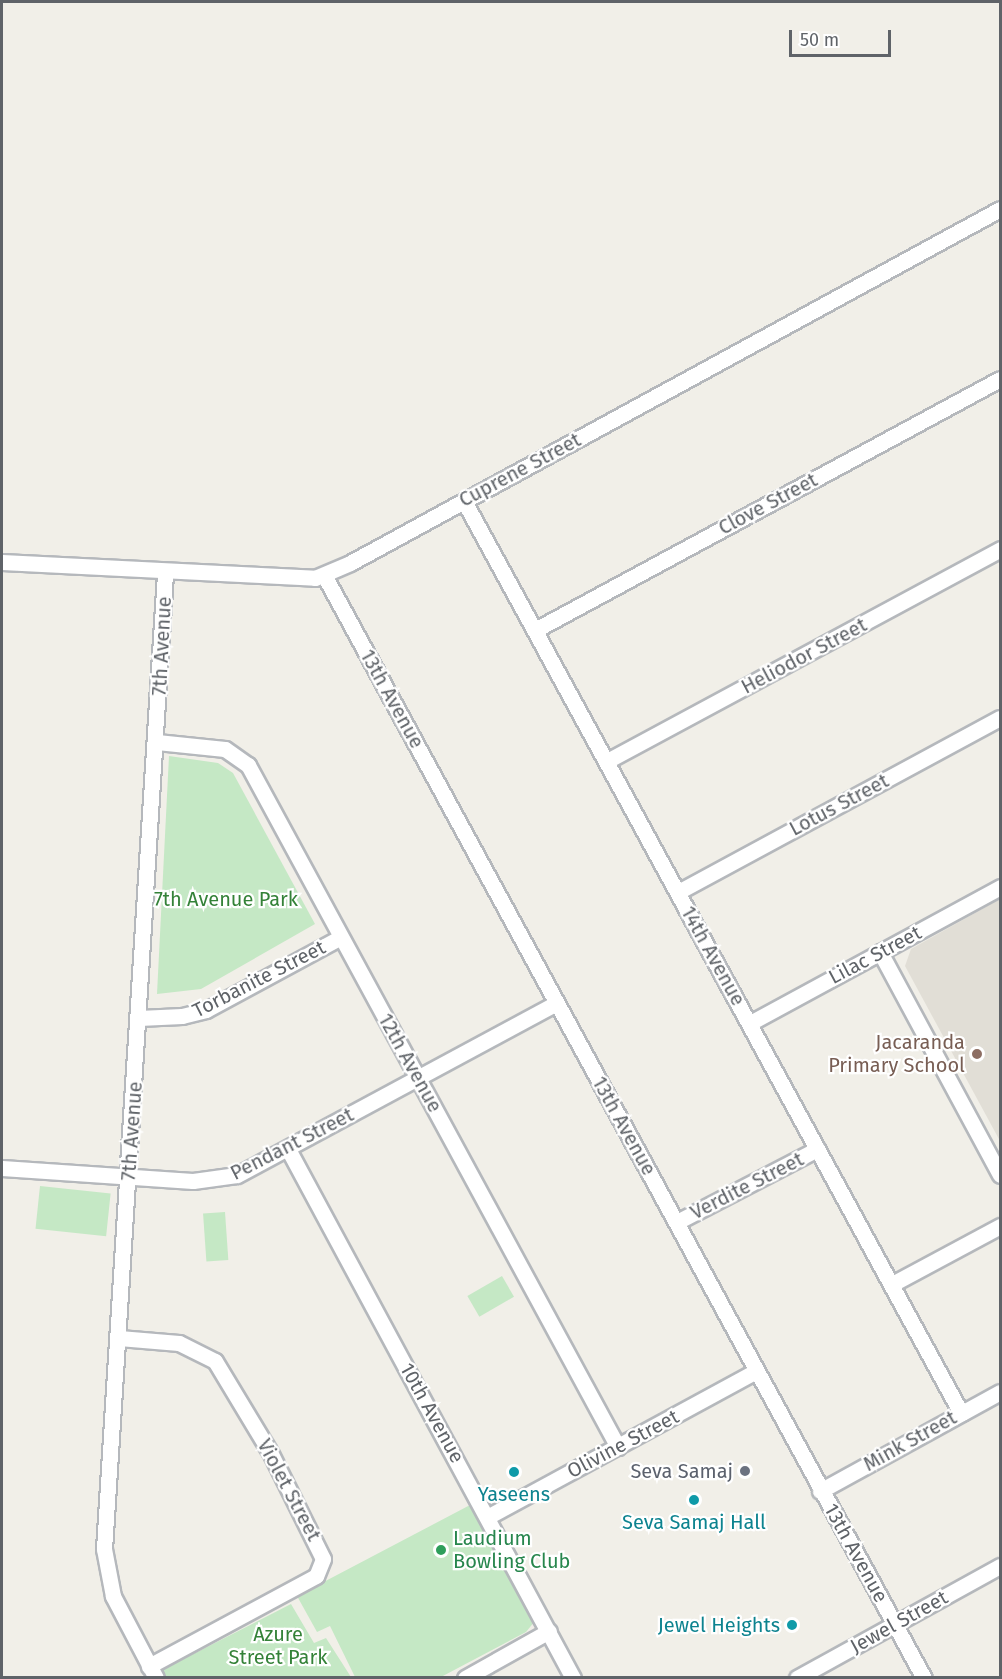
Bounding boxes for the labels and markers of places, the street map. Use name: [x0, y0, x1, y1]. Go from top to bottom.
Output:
place label: Jacaranda Primary School: [828, 1030, 965, 1077]
marker: Jacaranda Primary School: [970, 1047, 984, 1061]
place label: Seva Samaj: [630, 1459, 733, 1483]
marker: Seva Samaj: [738, 1464, 752, 1478]
marker: Yaseens: [507, 1465, 521, 1479]
place label: Yaseens: [478, 1482, 550, 1506]
marker: Seva Samaj Hall: [687, 1493, 701, 1507]
place label: Seva Samaj Hall: [622, 1510, 766, 1534]
place label: Laudium Bowling Club: [453, 1526, 570, 1573]
marker: Laudium Bowling Club: [434, 1543, 448, 1557]
place label: Jewel Heights: [658, 1613, 780, 1637]
marker: Jewel Heights: [785, 1618, 799, 1632]

